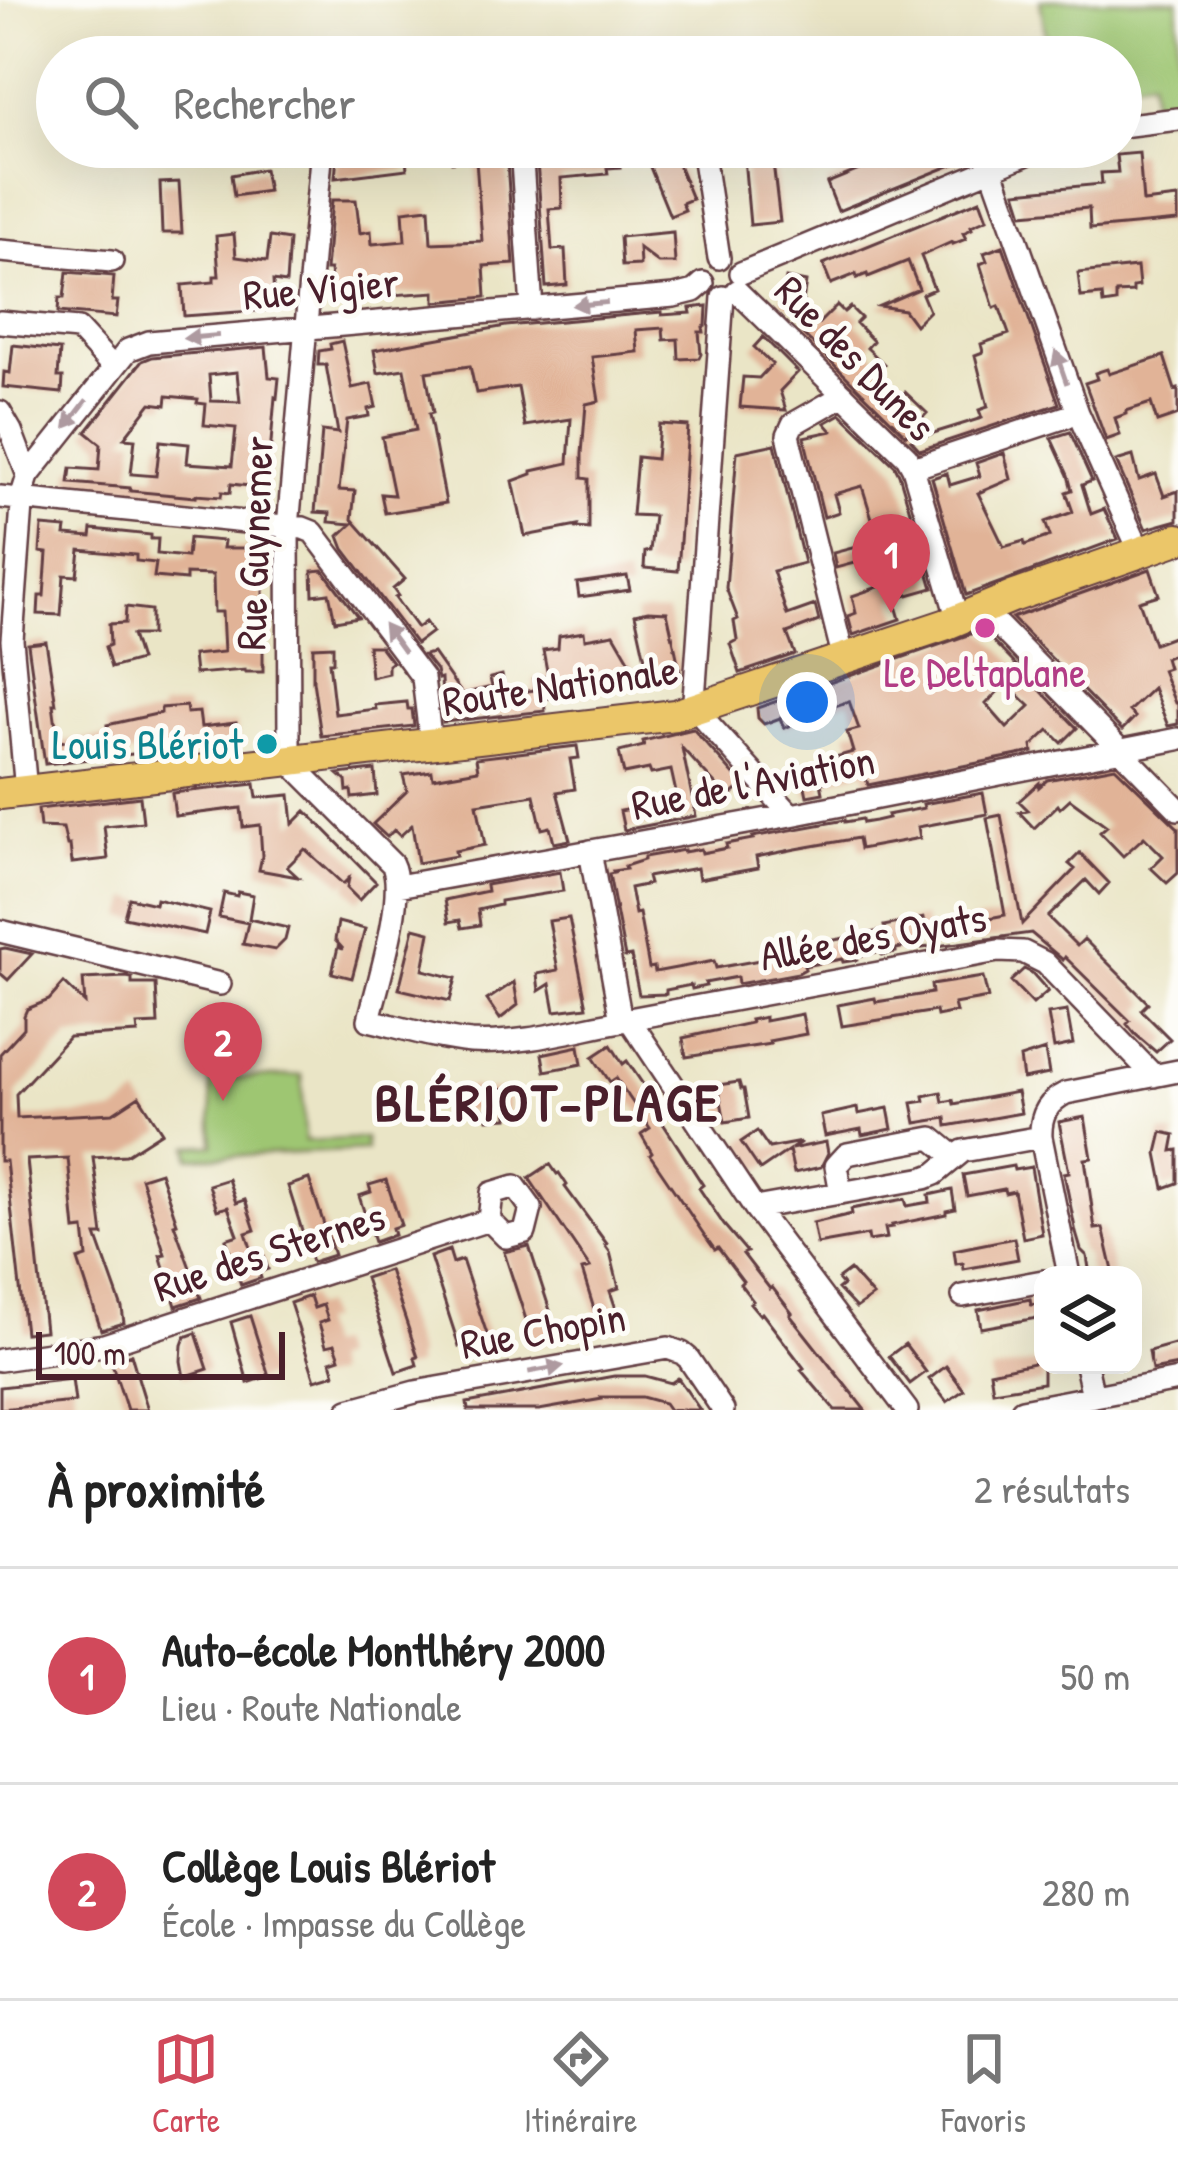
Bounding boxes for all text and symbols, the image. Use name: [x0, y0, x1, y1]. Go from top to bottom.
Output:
search box: [36, 36, 1142, 168]
icon: search: [78, 69, 144, 135]
text: Rechercher: [174, 72, 356, 133]
street label: Rue Vigier: [241, 252, 401, 323]
street label: Rue des Dunes: [763, 262, 950, 453]
one-way arrow: [571, 295, 608, 314]
one-way arrow: [182, 328, 219, 347]
one-way arrow: [1051, 349, 1069, 385]
one-way arrow: [64, 399, 89, 430]
street label: Rue Guynemer: [221, 435, 286, 651]
pin: 1: [852, 514, 930, 613]
marker: Le Deltaplane: [972, 615, 998, 641]
one-way arrow: [382, 622, 406, 654]
street label: Route Nationale: [439, 640, 681, 729]
place label: Le Deltaplane: [884, 643, 1086, 700]
your location: [777, 672, 837, 732]
place label: Louis Blériot: [52, 715, 244, 772]
street label: Rue de l'Aviation: [627, 730, 879, 833]
marker: Louis Blériot: [254, 731, 280, 757]
street label: Allée des Oyats: [755, 888, 991, 983]
pin: 2: [184, 1002, 262, 1101]
district label: BLÉRIOT-PLAGE: [375, 1065, 721, 1138]
street label: Rue des Sternes: [146, 1186, 392, 1315]
map controls: [1034, 1266, 1142, 1374]
button: layers: [1034, 1266, 1142, 1374]
street label: Rue Chopin: [456, 1287, 630, 1372]
scale bar: [36, 1326, 285, 1379]
text: 100 m: [54, 1331, 126, 1375]
one-way arrow: [527, 1359, 565, 1377]
text: À proximité: [48, 1454, 265, 1523]
text: 2 résultats: [974, 1462, 1130, 1515]
text: Auto-école Montlhéry 2000: [162, 1619, 605, 1680]
text: 1: [80, 1649, 94, 1702]
text: 50 m: [1061, 1649, 1130, 1702]
text: Lieu · Route Nationale: [162, 1680, 462, 1733]
text: Collège Louis Blériot: [162, 1835, 495, 1896]
text: 2: [78, 1865, 96, 1918]
text: 280 m: [1042, 1865, 1130, 1918]
text: École · Impasse du Collège: [162, 1896, 526, 1949]
tab: Carte: [152, 2026, 220, 2142]
tab: Itinéraire: [524, 2026, 638, 2142]
tab: Favoris: [941, 2026, 1026, 2142]

